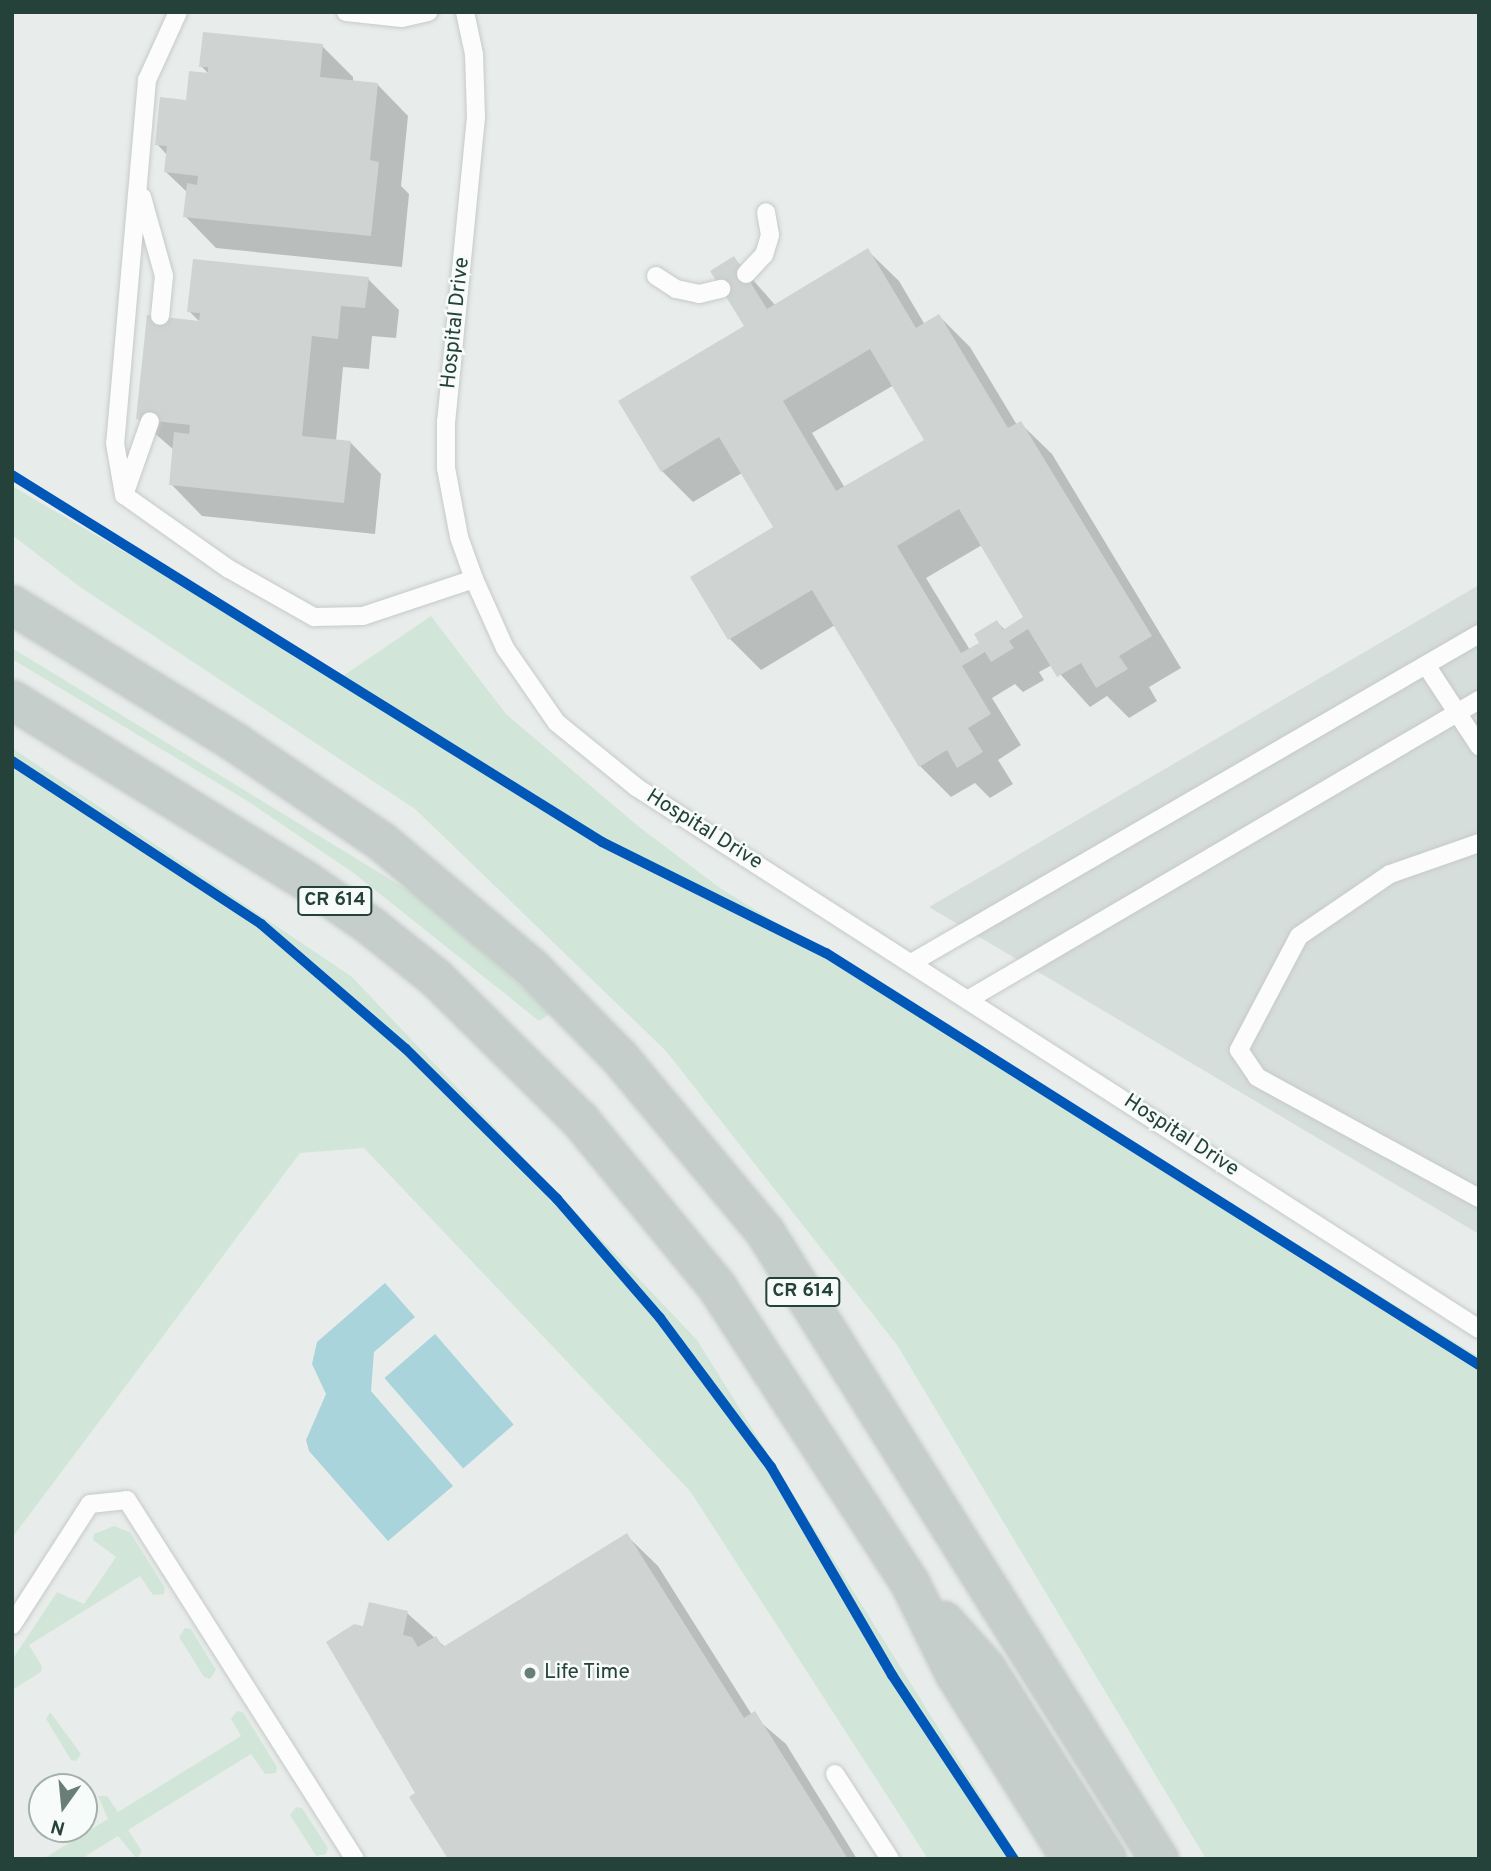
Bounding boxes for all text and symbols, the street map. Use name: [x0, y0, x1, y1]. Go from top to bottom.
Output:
street label: Hospital Drive: [437, 256, 475, 390]
street label: Hospital Drive: [641, 784, 767, 876]
road number: CR 614: [296, 886, 374, 917]
street label: Hospital Drive: [1119, 1089, 1243, 1183]
road number: CR 614: [764, 1276, 842, 1308]
place label: Life Time: [544, 1660, 631, 1686]
marker: Life Time: [522, 1665, 538, 1681]
north arrow: [28, 1773, 98, 1843]
text: N: [48, 1813, 68, 1840]

